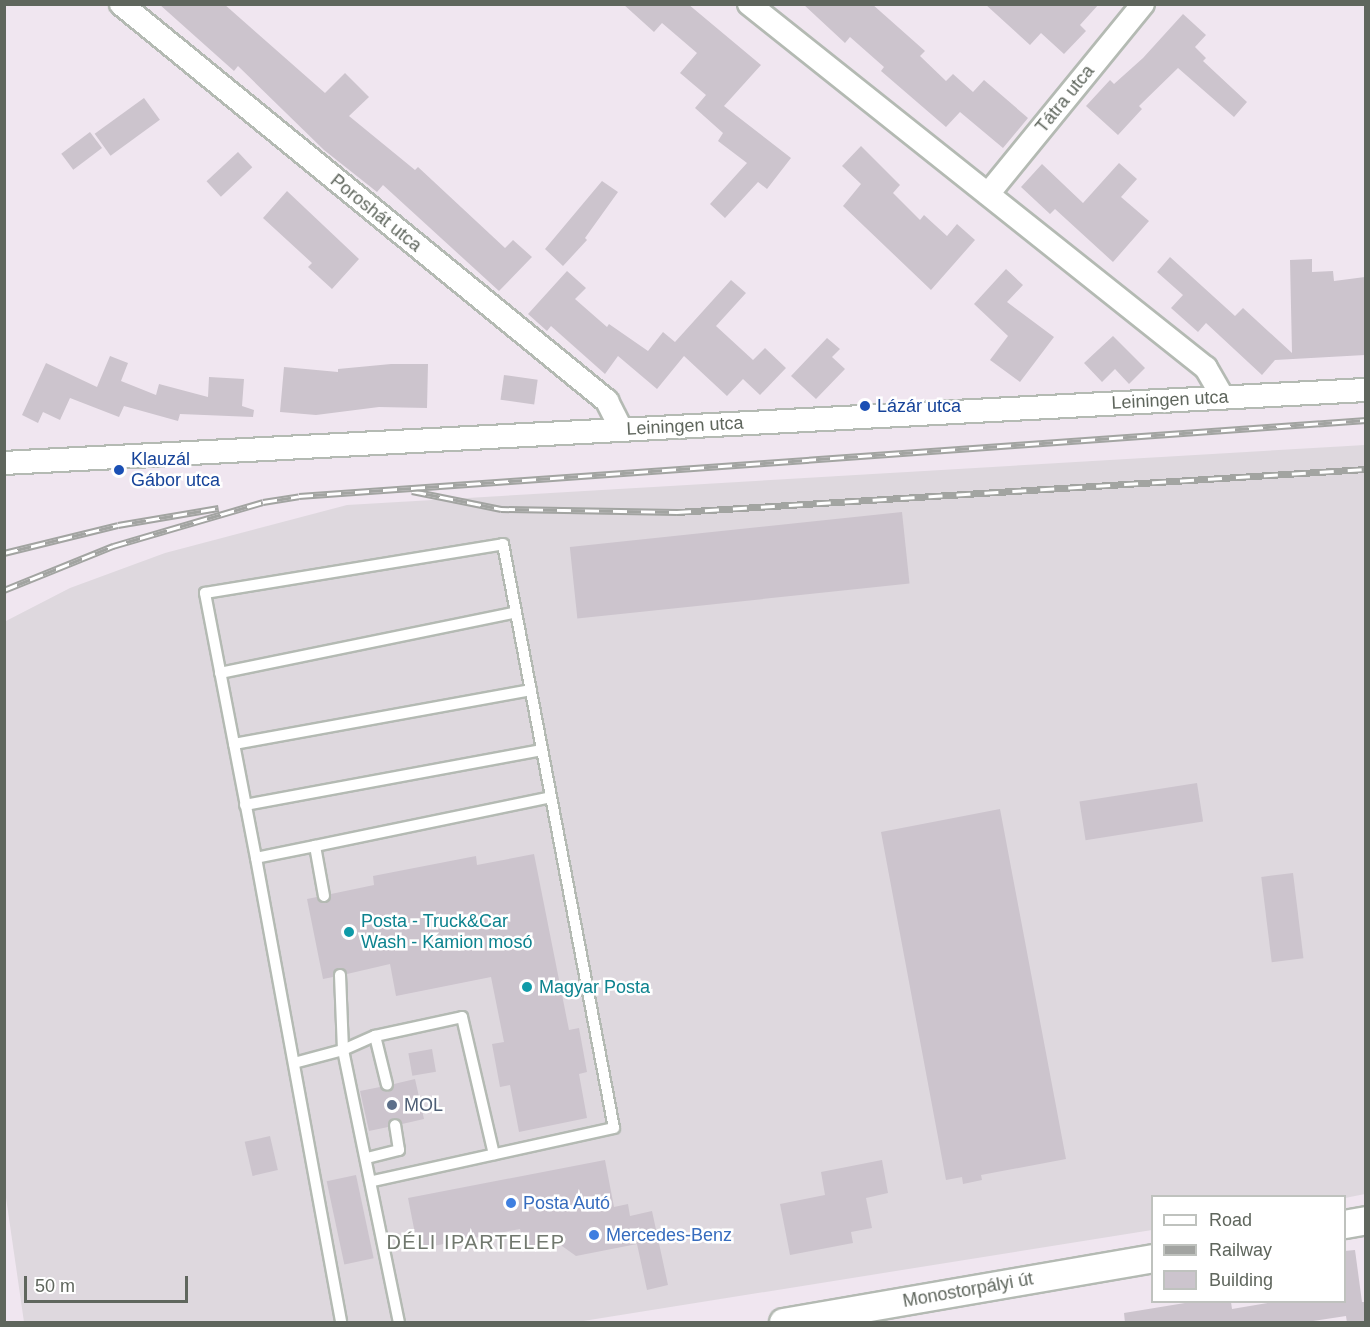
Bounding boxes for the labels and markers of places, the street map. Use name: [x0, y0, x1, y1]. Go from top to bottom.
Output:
place label: Lázár utca: [877, 395, 961, 417]
marker: Lázár utca: [858, 399, 872, 413]
place label: Klauzál Gábor utca: [131, 449, 220, 492]
marker: Klauzál Gábor utca: [112, 463, 126, 477]
place label: Posta - Truck&Car Wash - Kamion mosó: [361, 911, 532, 954]
marker: Posta - Truck&Car Wash - Kamion mosó: [342, 925, 356, 939]
place label: Magyar Posta: [539, 976, 650, 998]
marker: Magyar Posta: [520, 980, 534, 994]
place label: MOL: [404, 1094, 443, 1116]
marker: MOL: [385, 1098, 399, 1112]
place label: Posta Autó: [523, 1192, 611, 1214]
marker: Posta Autó: [504, 1196, 518, 1210]
place label: Mercedes-Benz: [606, 1224, 732, 1246]
marker: Mercedes-Benz: [587, 1228, 601, 1242]

